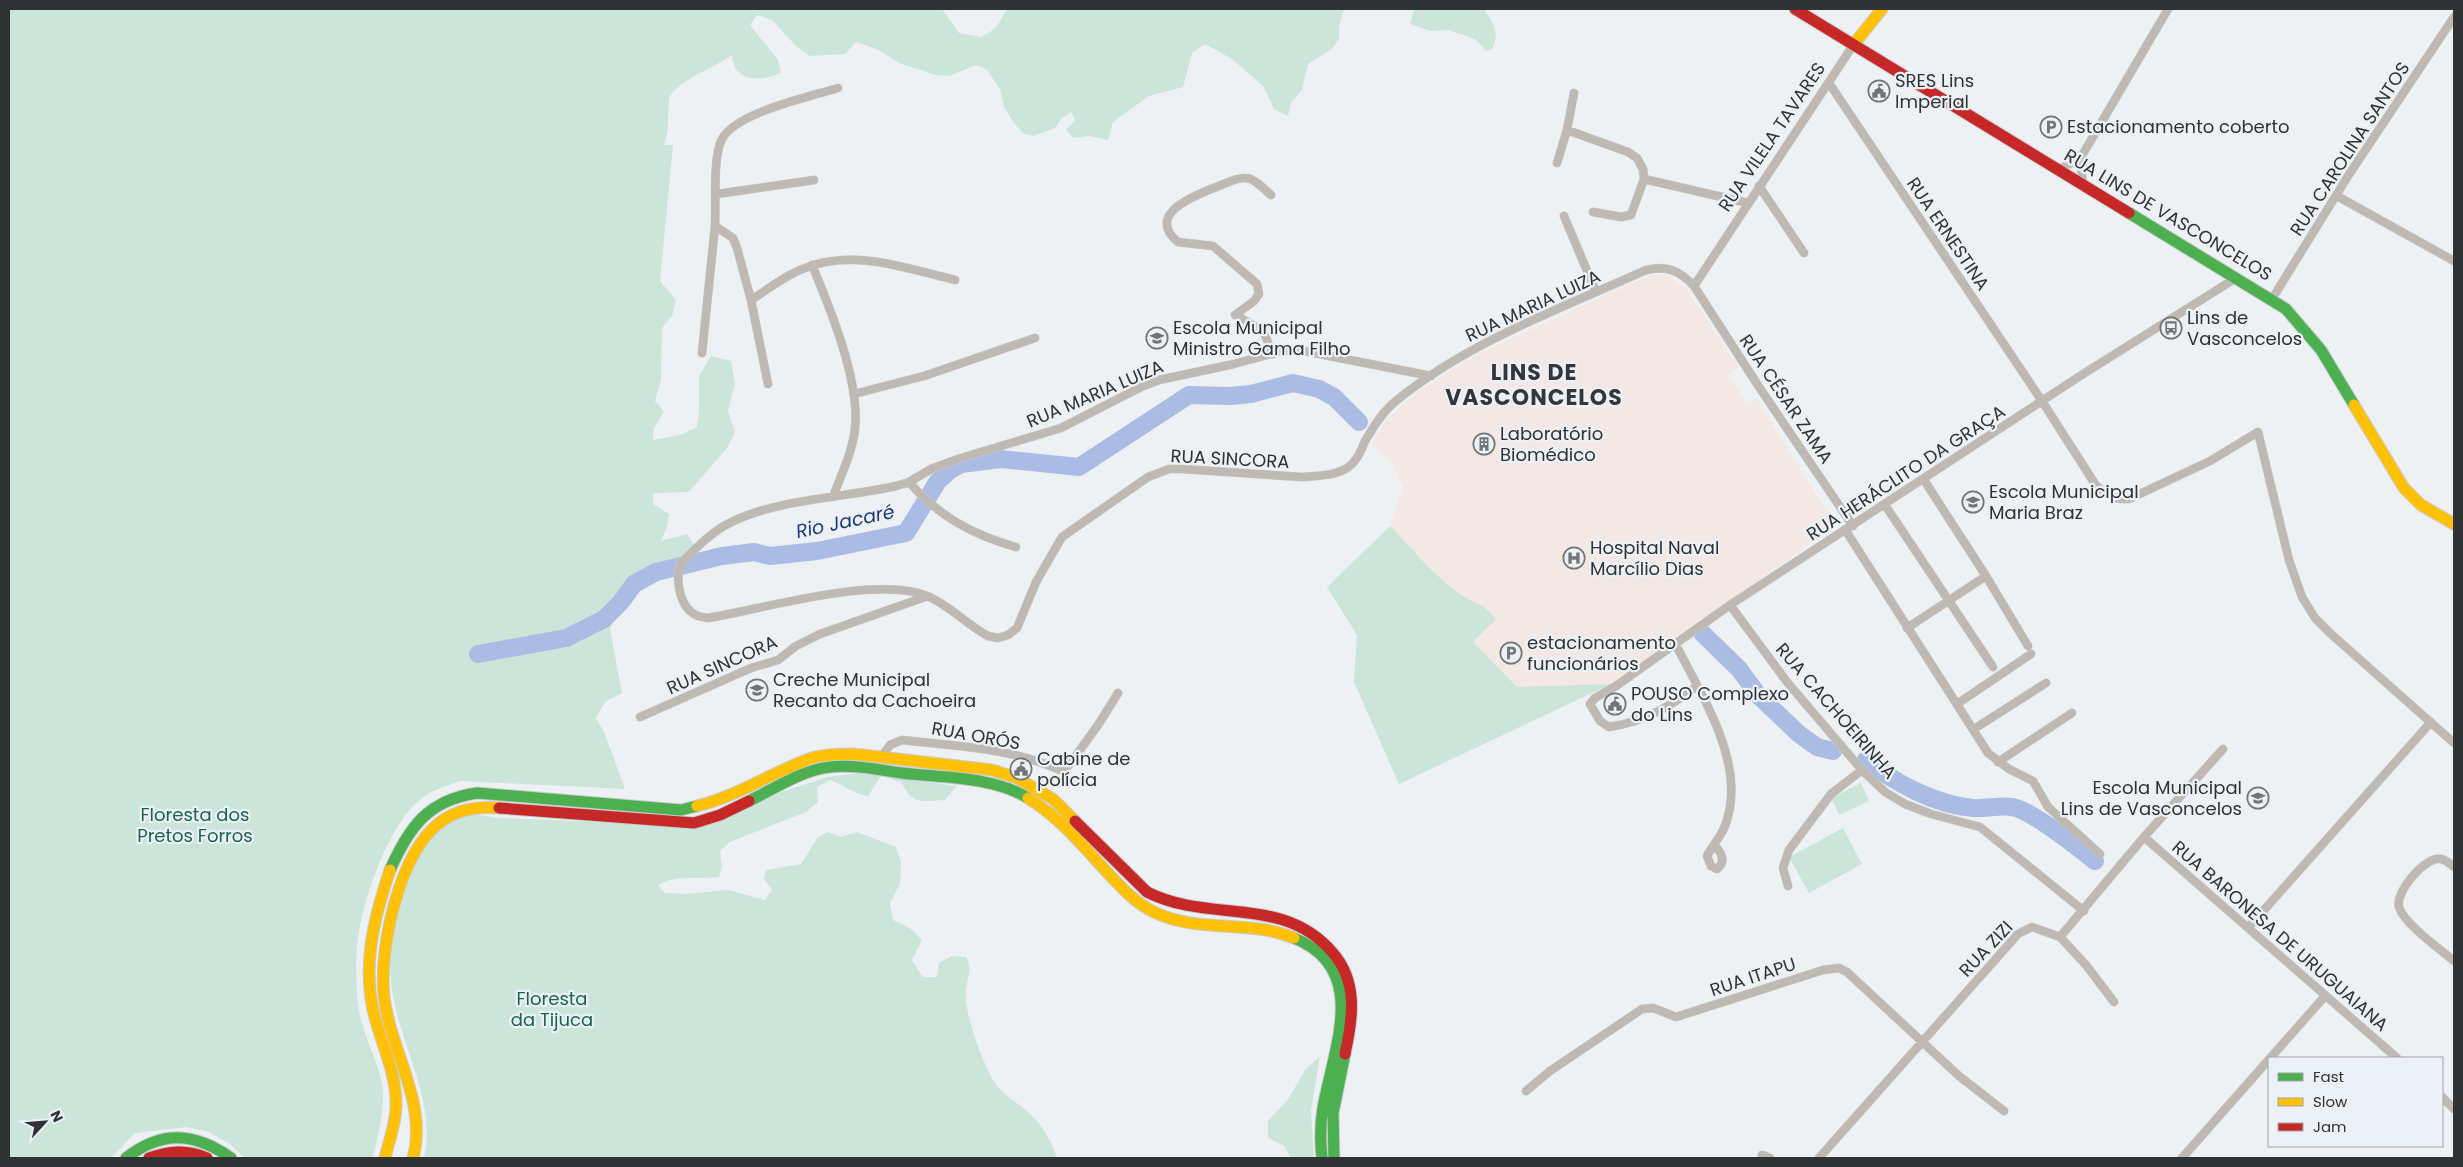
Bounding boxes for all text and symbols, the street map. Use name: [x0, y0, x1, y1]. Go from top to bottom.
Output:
street label: RUA VILELA TAVARES: [1712, 57, 1831, 216]
street label: RUA CAROLINA SANTOS: [2284, 57, 2415, 241]
place label: SRES Lins Imperial: [1895, 68, 1974, 114]
public building icon: SRES Lins Imperial: [1867, 79, 1891, 103]
place label: Estacionamento coberto: [2067, 114, 2290, 139]
parking icon: Estacionamento coberto: [2039, 115, 2063, 139]
street label: RUA LINS DE VASCONCELOS: [2060, 143, 2277, 287]
street label: RUA ERNESTINA: [1901, 172, 1996, 295]
street label: RUA MARIA LUIZA: [1461, 263, 1604, 348]
place label: Lins de Vasconcelos: [2187, 305, 2302, 351]
place label: Escola Municipal Ministro Gama Filho: [1173, 315, 1351, 361]
bus stop icon: Lins de Vasconcelos: [2159, 316, 2183, 340]
school or university icon: Escola Municipal Ministro Gama Filho: [1145, 326, 1169, 350]
street label: RUA CÉSAR ZAMA: [1734, 329, 1839, 468]
street label: RUA MARIA LUIZA: [1023, 353, 1167, 434]
district label: LINS DE VASCONCELOS: [1445, 357, 1623, 413]
street label: RUA HERÁCLITO DA GRAÇA: [1801, 399, 2010, 546]
place label: Laboratório Biomédico: [1500, 421, 1603, 467]
building icon: Laboratório Biomédico: [1472, 432, 1496, 456]
street label: RUA SINCORA: [1170, 443, 1290, 474]
place label: Escola Municipal Maria Braz: [1989, 479, 2139, 525]
school or university icon: Escola Municipal Maria Braz: [1961, 490, 1985, 514]
water label: Rio Jacaré: [793, 498, 897, 545]
place label: Hospital Naval Marcílio Dias: [1590, 535, 1719, 581]
hospital icon: Hospital Naval Marcílio Dias: [1562, 546, 1586, 570]
street label: RUA SINCORA: [662, 629, 781, 700]
place label: estacionamento funcionários: [1527, 630, 1676, 676]
street label: RUA CACHOEIRINHA: [1770, 637, 1903, 784]
parking icon: estacionamento funcionários: [1499, 641, 1523, 665]
place label: Creche Municipal Recanto da Cachoeira: [773, 667, 976, 713]
school or university icon: Creche Municipal Recanto da Cachoeira: [745, 678, 769, 702]
place label: POUSO Complexo do Lins: [1631, 681, 1789, 727]
public building icon: POUSO Complexo do Lins: [1603, 692, 1627, 716]
street label: RUA ORÓS: [930, 715, 1022, 756]
place label: Cabine de polícia: [1037, 746, 1130, 792]
public building icon: Cabine de polícia: [1009, 757, 1033, 781]
place label: Escola Municipal Lins de Vasconcelos: [2061, 775, 2242, 821]
school or university icon: Escola Municipal Lins de Vasconcelos: [2246, 786, 2270, 810]
park label: Floresta dos Pretos Forros: [137, 802, 253, 848]
street label: RUA BARONESA DE URUGUAIANA: [2167, 835, 2394, 1037]
street label: RUA ZIZI: [1953, 915, 2018, 982]
street label: RUA ITAPU: [1707, 951, 1799, 1002]
park label: Floresta da Tijuca: [511, 986, 593, 1032]
legend: [2268, 1057, 2443, 1147]
text: Fast: [2313, 1066, 2344, 1087]
text: Slow: [2313, 1091, 2348, 1112]
north arrow: [20, 1097, 70, 1147]
text: N: [45, 1107, 68, 1125]
text: Jam: [2313, 1116, 2347, 1137]

